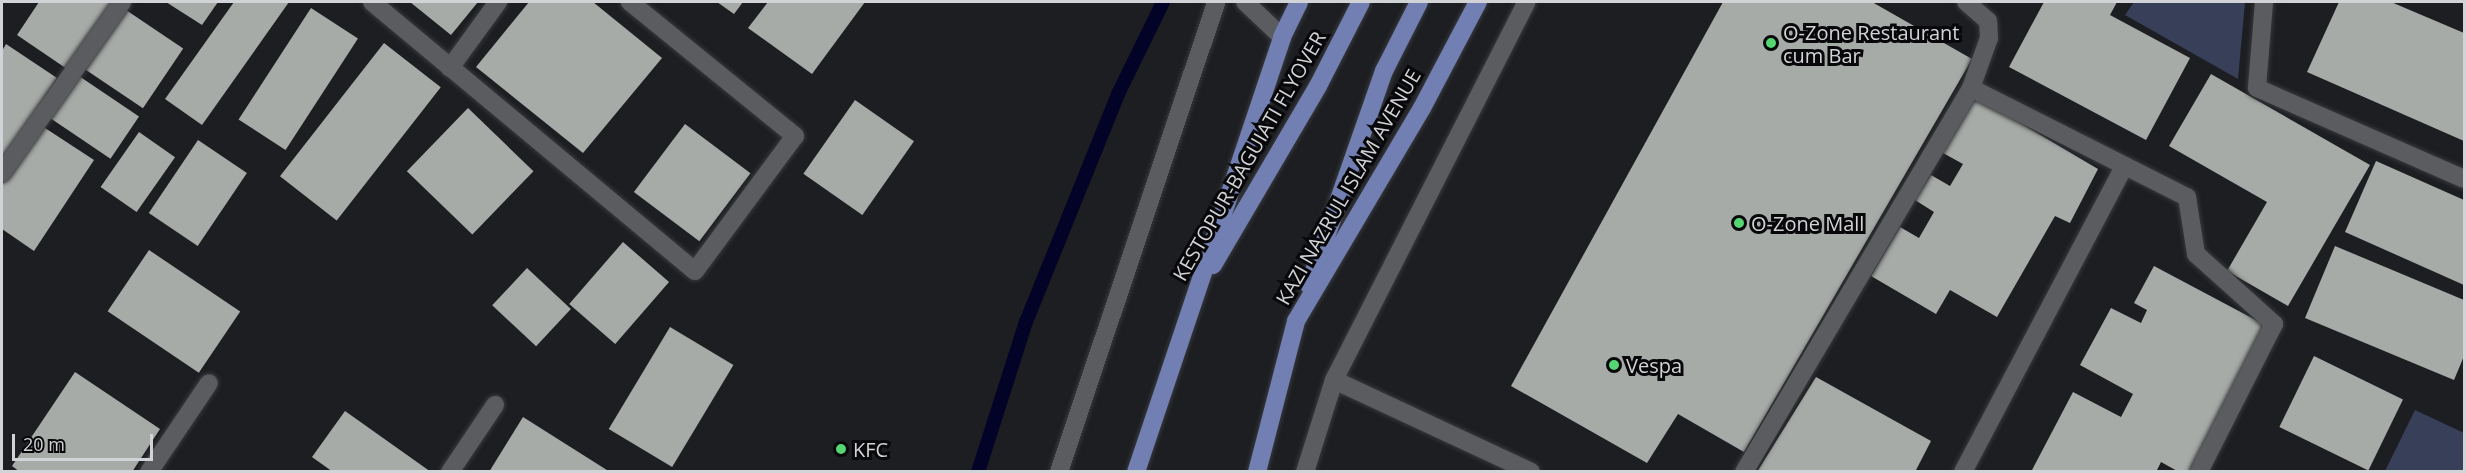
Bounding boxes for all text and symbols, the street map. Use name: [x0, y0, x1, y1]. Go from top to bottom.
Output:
place label: O-Zone Restaurant cum Bar: [1783, 20, 1959, 67]
street label: KESTOPUR-BAGUIATI FLYOVER: [1168, 27, 1330, 285]
marker: O-Zone Restaurant cum Bar: [1764, 36, 1778, 50]
street label: KAZI NAZRUL ISLAM AVENUE: [1271, 65, 1425, 309]
place label: O-Zone Mall: [1751, 211, 1864, 235]
marker: O-Zone Mall: [1732, 216, 1746, 230]
place label: Vespa: [1626, 353, 1682, 377]
marker: Vespa: [1607, 358, 1621, 372]
scale bar: [15, 422, 156, 460]
text: 20 m: [23, 432, 65, 456]
place label: KFC: [853, 437, 888, 461]
marker: KFC: [834, 442, 848, 456]

